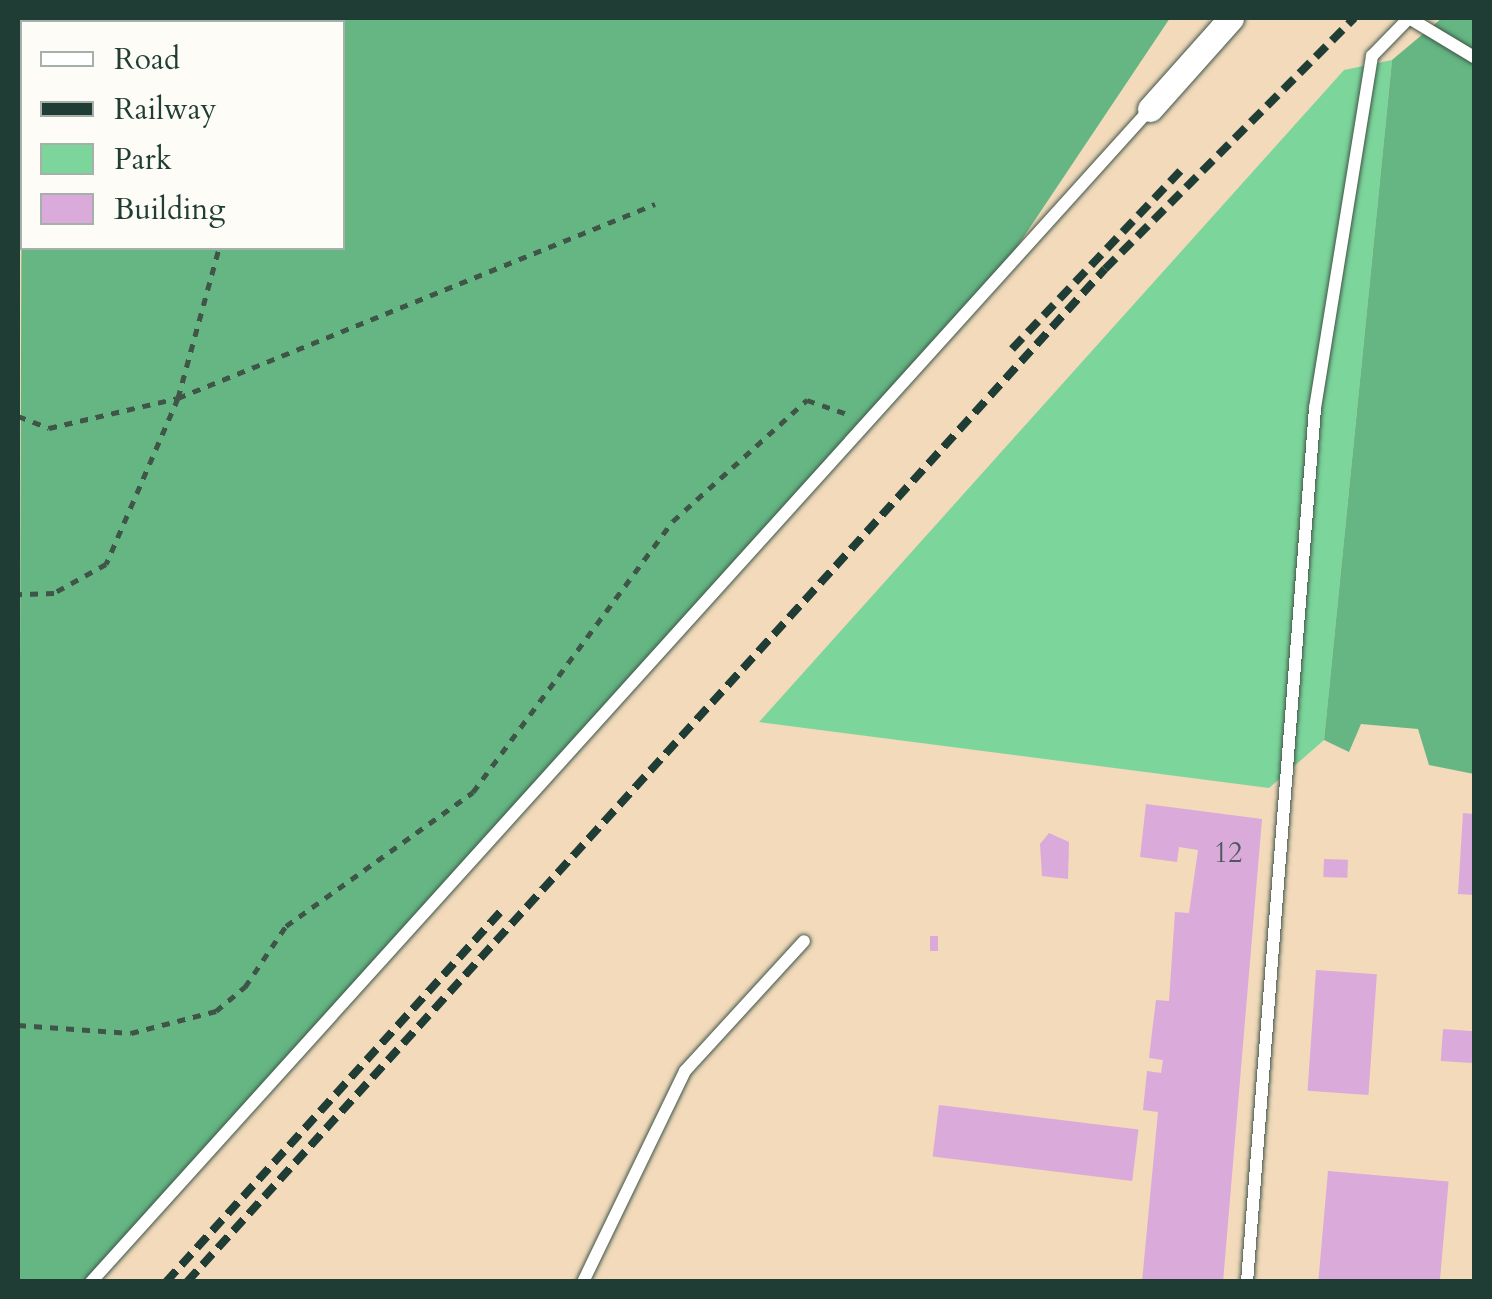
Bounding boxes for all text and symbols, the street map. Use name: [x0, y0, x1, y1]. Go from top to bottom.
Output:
legend: [20, 20, 345, 250]
text: Road: [114, 39, 180, 80]
text: Railway: [114, 89, 217, 130]
text: Park: [114, 139, 172, 180]
text: Building: [114, 189, 225, 230]
house number: 12: [1214, 836, 1242, 870]

